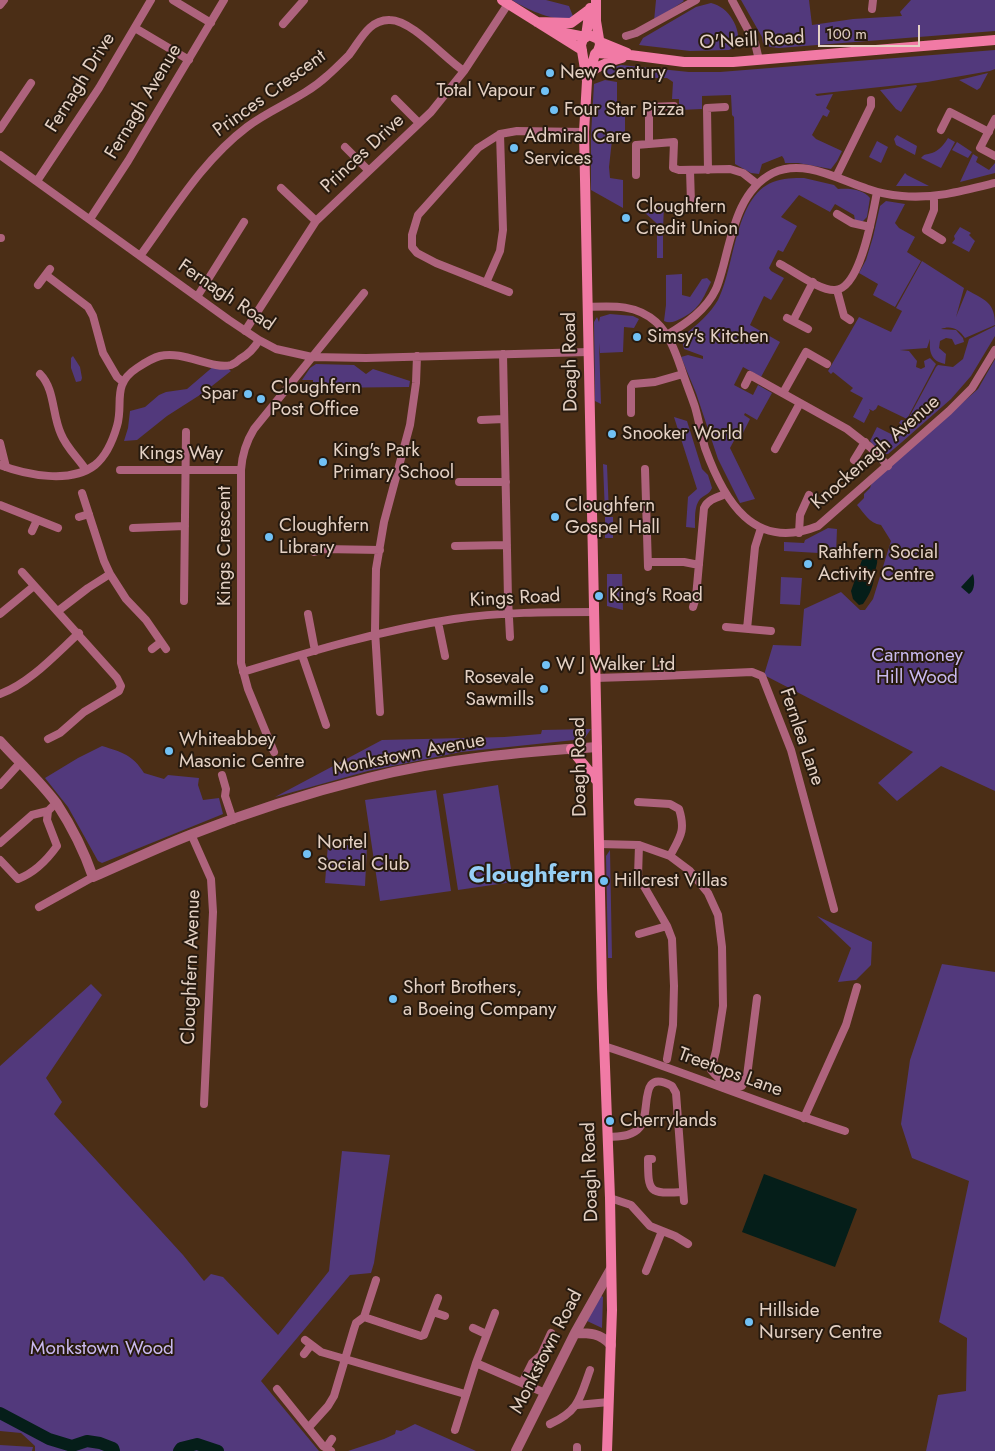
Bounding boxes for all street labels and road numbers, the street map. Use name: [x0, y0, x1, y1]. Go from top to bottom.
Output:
street label: O'Neill Road: [699, 27, 805, 55]
street label: Fernagh Drive: [41, 29, 121, 137]
street label: Fernagh Avenue: [101, 40, 187, 164]
street label: Princes Crescent: [209, 45, 331, 143]
street label: Princes Drive: [316, 110, 410, 198]
street label: Fernagh Road: [173, 255, 279, 337]
street label: Doagh Road: [559, 312, 583, 412]
street label: Knockenagh Avenue: [807, 391, 945, 515]
street label: Kings Way: [139, 443, 223, 465]
street label: Kings Crescent: [214, 486, 236, 606]
street label: Kings Road: [469, 585, 561, 613]
street label: Fernlea Lane: [774, 685, 828, 789]
street label: Doagh Road: [568, 717, 592, 817]
street label: Monkstown Avenue: [331, 729, 487, 781]
street label: Cloughfern Avenue: [178, 889, 206, 1045]
street label: Treetops Lane: [675, 1044, 785, 1102]
street label: Doagh Road: [578, 1122, 604, 1222]
street label: Monkstown Road: [506, 1286, 588, 1418]

